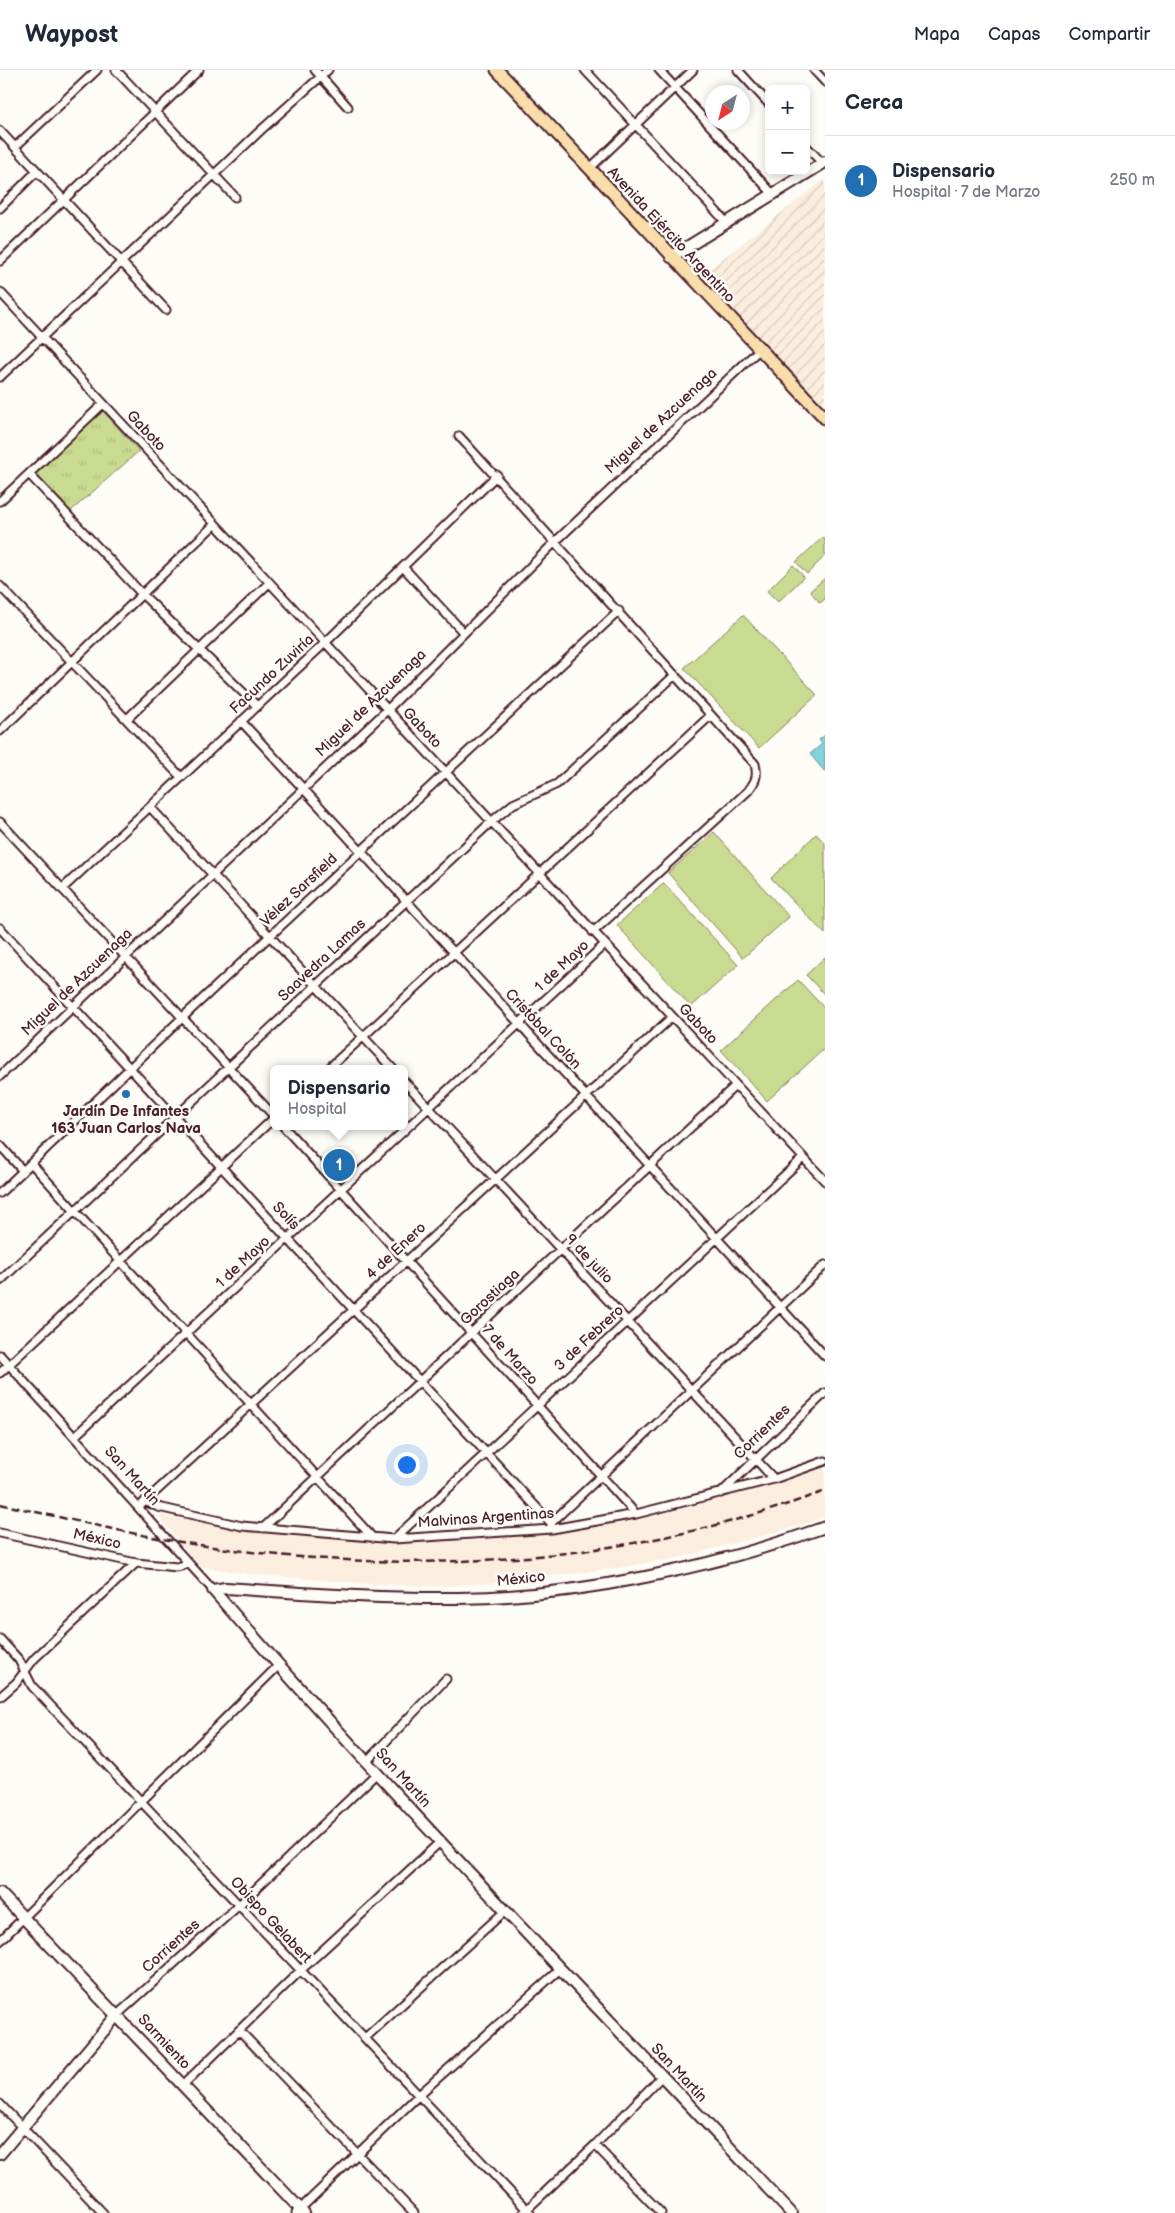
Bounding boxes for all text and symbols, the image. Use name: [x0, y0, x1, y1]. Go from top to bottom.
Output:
text: Waypost: [25, 20, 118, 49]
text: Mapa: [914, 24, 960, 45]
text: Capas: [988, 24, 1041, 45]
text: Compartir: [1069, 24, 1150, 45]
north arrow: [705, 85, 750, 130]
map controls: [765, 85, 810, 175]
button: +: [765, 85, 810, 130]
text: Cerca: [845, 90, 903, 115]
button: −: [765, 130, 810, 175]
text: Dispensario: [892, 160, 995, 183]
street label: Avenida Ejército Argentino: [603, 163, 739, 307]
text: 1: [858, 171, 864, 190]
text: 250 m: [1109, 171, 1155, 190]
text: Hospital · 7 de Marzo: [892, 183, 1040, 202]
street label: Miguel de Azcuenaga: [601, 364, 721, 478]
street label: Gaboto: [122, 407, 170, 455]
street label: Facundo Zuviría: [226, 630, 318, 718]
street label: Miguel de Azcuenaga: [312, 645, 430, 761]
street label: Gaboto: [398, 704, 446, 752]
street label: Vélez Sarsfield: [256, 849, 342, 931]
street label: Saavedra Lamas: [274, 914, 370, 1006]
street label: Miguel de Azcuenaga: [18, 924, 136, 1040]
street label: 1 de Mayo: [531, 936, 593, 996]
street label: Cristóbal Colón: [501, 985, 585, 1073]
street label: Gaboto: [674, 1000, 722, 1048]
popup: [270, 1065, 408, 1130]
text: Dispensario: [288, 1077, 390, 1100]
marker: Jardín De Infantes 163 Juan Carlos Nava: [120, 1088, 132, 1100]
text: Hospital: [288, 1100, 346, 1119]
place label: Jardín De Infantes 163 Juan Carlos Nava: [51, 1102, 201, 1138]
pin: 1: [323, 1146, 355, 1184]
street label: Solís: [268, 1198, 304, 1235]
street label: 4 de Enero: [362, 1218, 430, 1284]
street label: 9 de julio: [561, 1230, 617, 1288]
street label: 1 de Mayo: [212, 1232, 274, 1292]
street label: Gorostiaga: [456, 1265, 524, 1329]
street label: 3 de Febrero: [550, 1301, 628, 1375]
street label: 7 de Marzo: [478, 1321, 542, 1389]
street label: Corrientes: [730, 1400, 795, 1464]
street label: San Martín: [100, 1442, 164, 1510]
your location: [394, 1452, 420, 1478]
street label: Malvinas Argentinas: [417, 1504, 555, 1532]
street label: México: [71, 1524, 123, 1554]
street label: México: [496, 1567, 546, 1591]
street label: San Martín: [371, 1744, 435, 1812]
street label: Obispo Gelabert: [226, 1873, 316, 1968]
street label: Corrientes: [138, 1915, 204, 1977]
street label: Sarmiento: [134, 2010, 194, 2074]
street label: San Martín: [647, 2040, 711, 2106]

